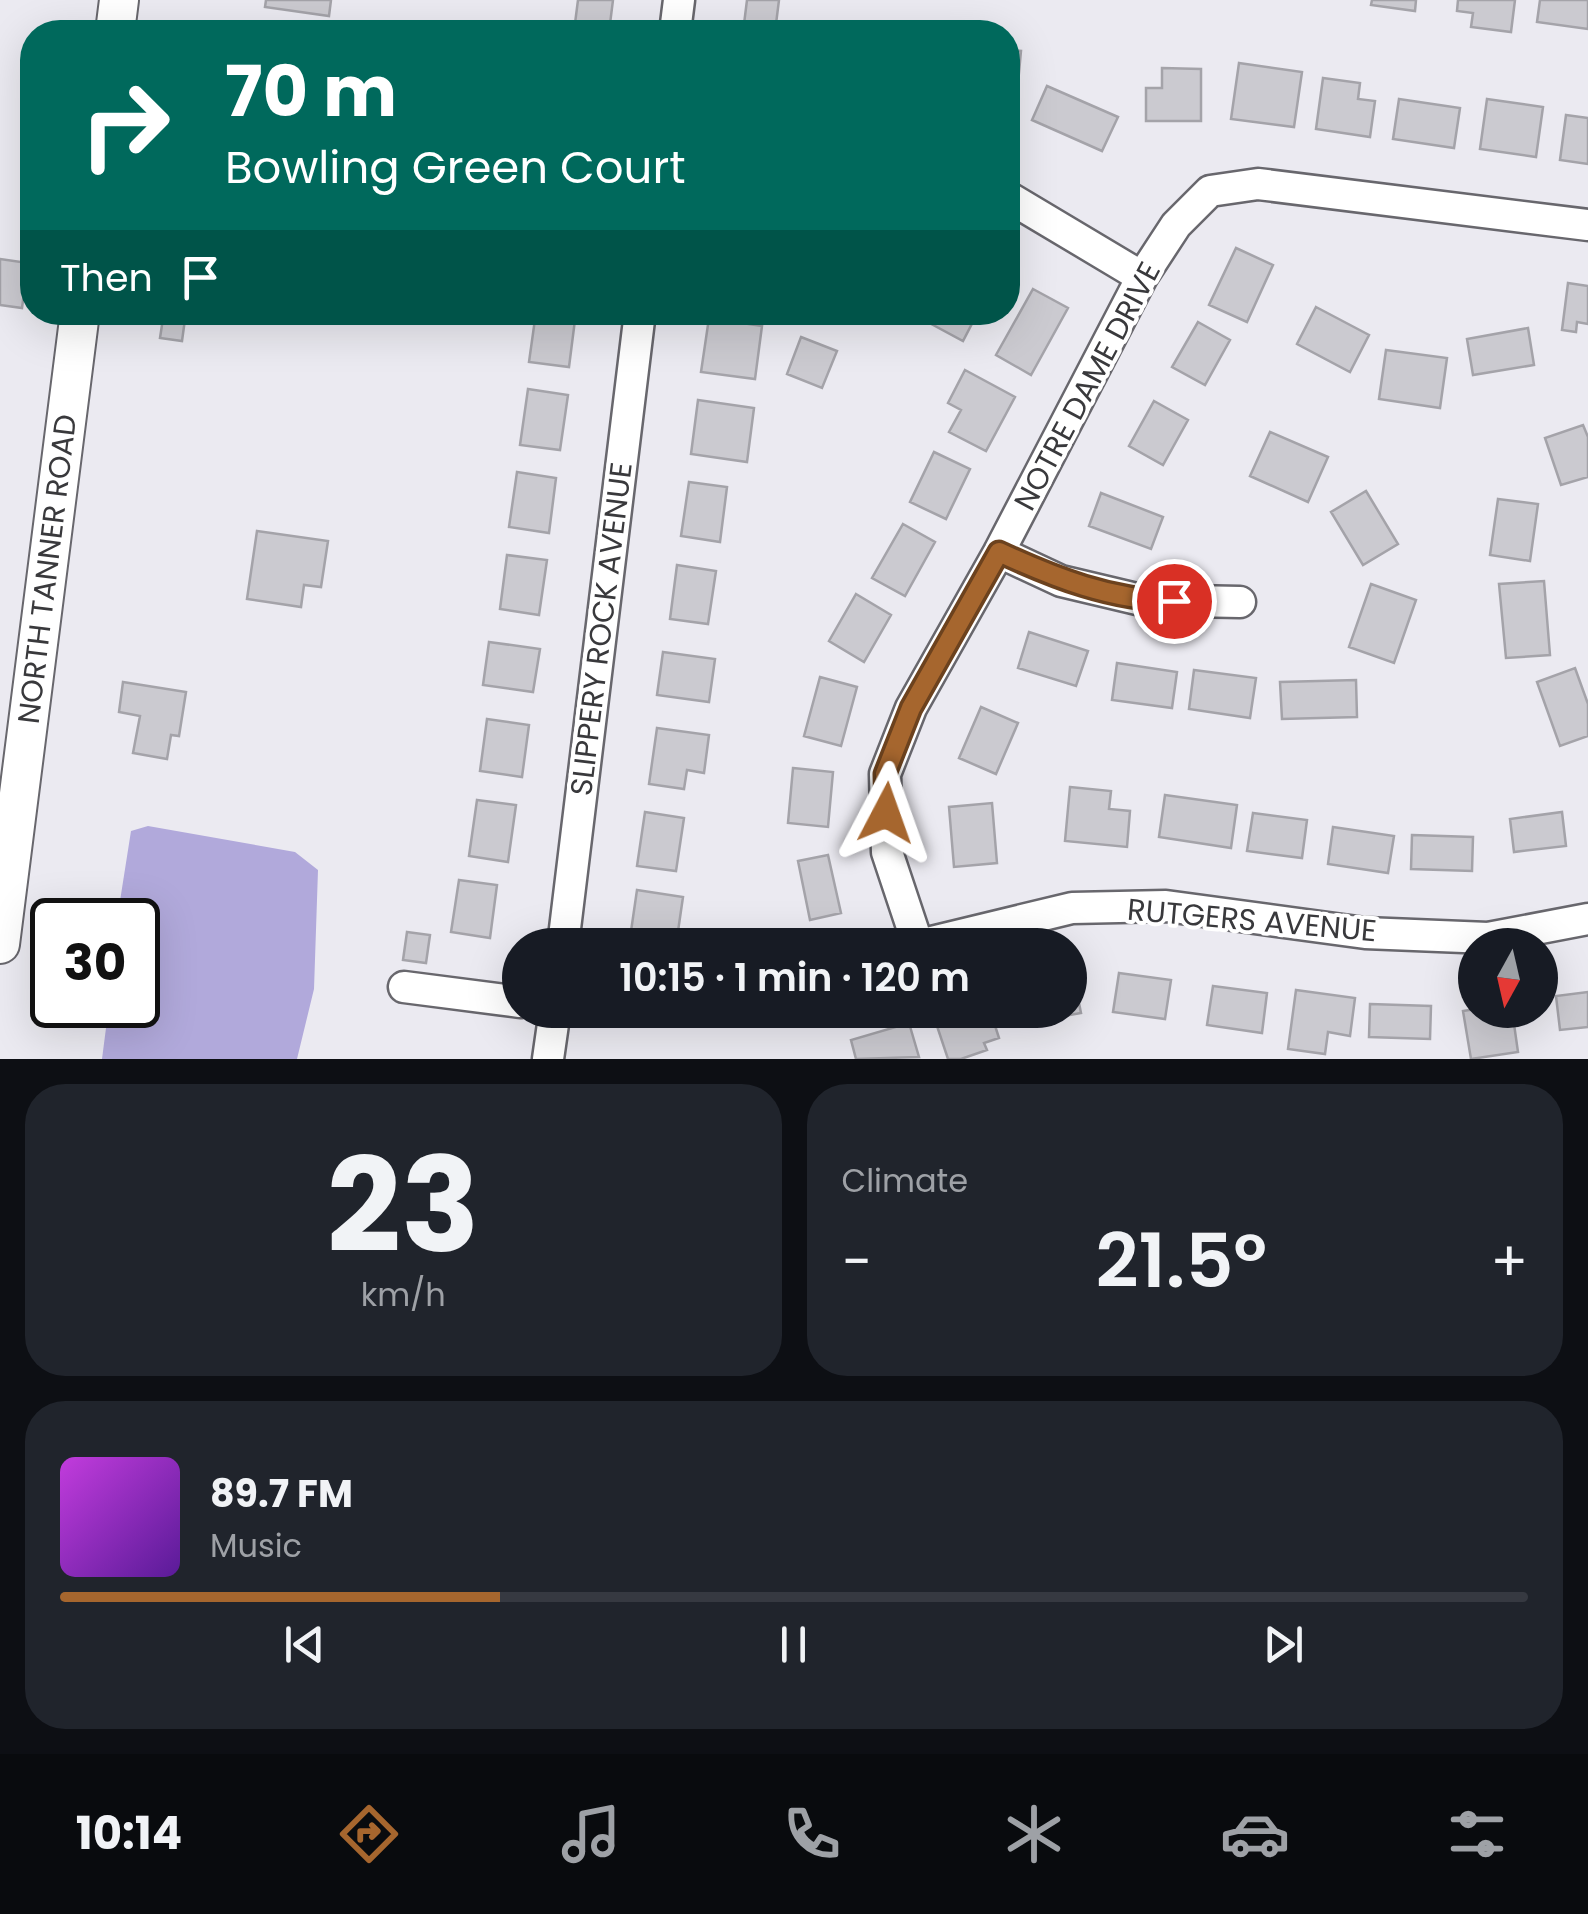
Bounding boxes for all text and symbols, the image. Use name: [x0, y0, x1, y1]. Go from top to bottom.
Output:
text: 70 m: [225, 42, 397, 141]
icon: right: [60, 60, 190, 190]
text: Bowling Green Court: [225, 136, 686, 199]
icon: arrive: [173, 250, 228, 305]
text: Then: [60, 251, 153, 304]
street label: NOTRE DAME DRIVE: [1003, 254, 1171, 518]
street label: NORTH TANNER ROAD: [7, 412, 87, 726]
street label: SLIPPERY ROCK AVENUE: [559, 460, 643, 798]
pin: [1132, 559, 1217, 644]
icon: arrive: [1147, 574, 1202, 629]
position arrow: [834, 761, 938, 865]
street label: RUTGERS AVENUE: [1126, 888, 1378, 952]
speed limit sign: 30: [30, 898, 160, 1028]
north arrow: [1458, 928, 1558, 1028]
map controls: [1458, 928, 1558, 1028]
text: 10:15 · 1 min · 120 m: [619, 951, 970, 1004]
text: 23: [327, 1114, 480, 1297]
text: Climate: [842, 1158, 968, 1203]
text: 21.5°: [1095, 1208, 1267, 1313]
text: −: [842, 1223, 872, 1300]
text: +: [1490, 1223, 1528, 1300]
text: km/h: [361, 1272, 446, 1317]
text: 89.7 FM: [210, 1467, 353, 1520]
text: Music: [210, 1523, 302, 1568]
icon: previous: [277, 1617, 332, 1672]
icon: pause: [766, 1617, 821, 1672]
icon: next: [1256, 1617, 1311, 1672]
icon: directions: [334, 1799, 404, 1869]
icon: music: [556, 1799, 626, 1869]
icon: phone: [777, 1799, 847, 1869]
icon: climate: [999, 1799, 1069, 1869]
icon: car: [1220, 1799, 1290, 1869]
icon: filters: [1442, 1799, 1512, 1869]
text: 10:14: [76, 1802, 182, 1865]

